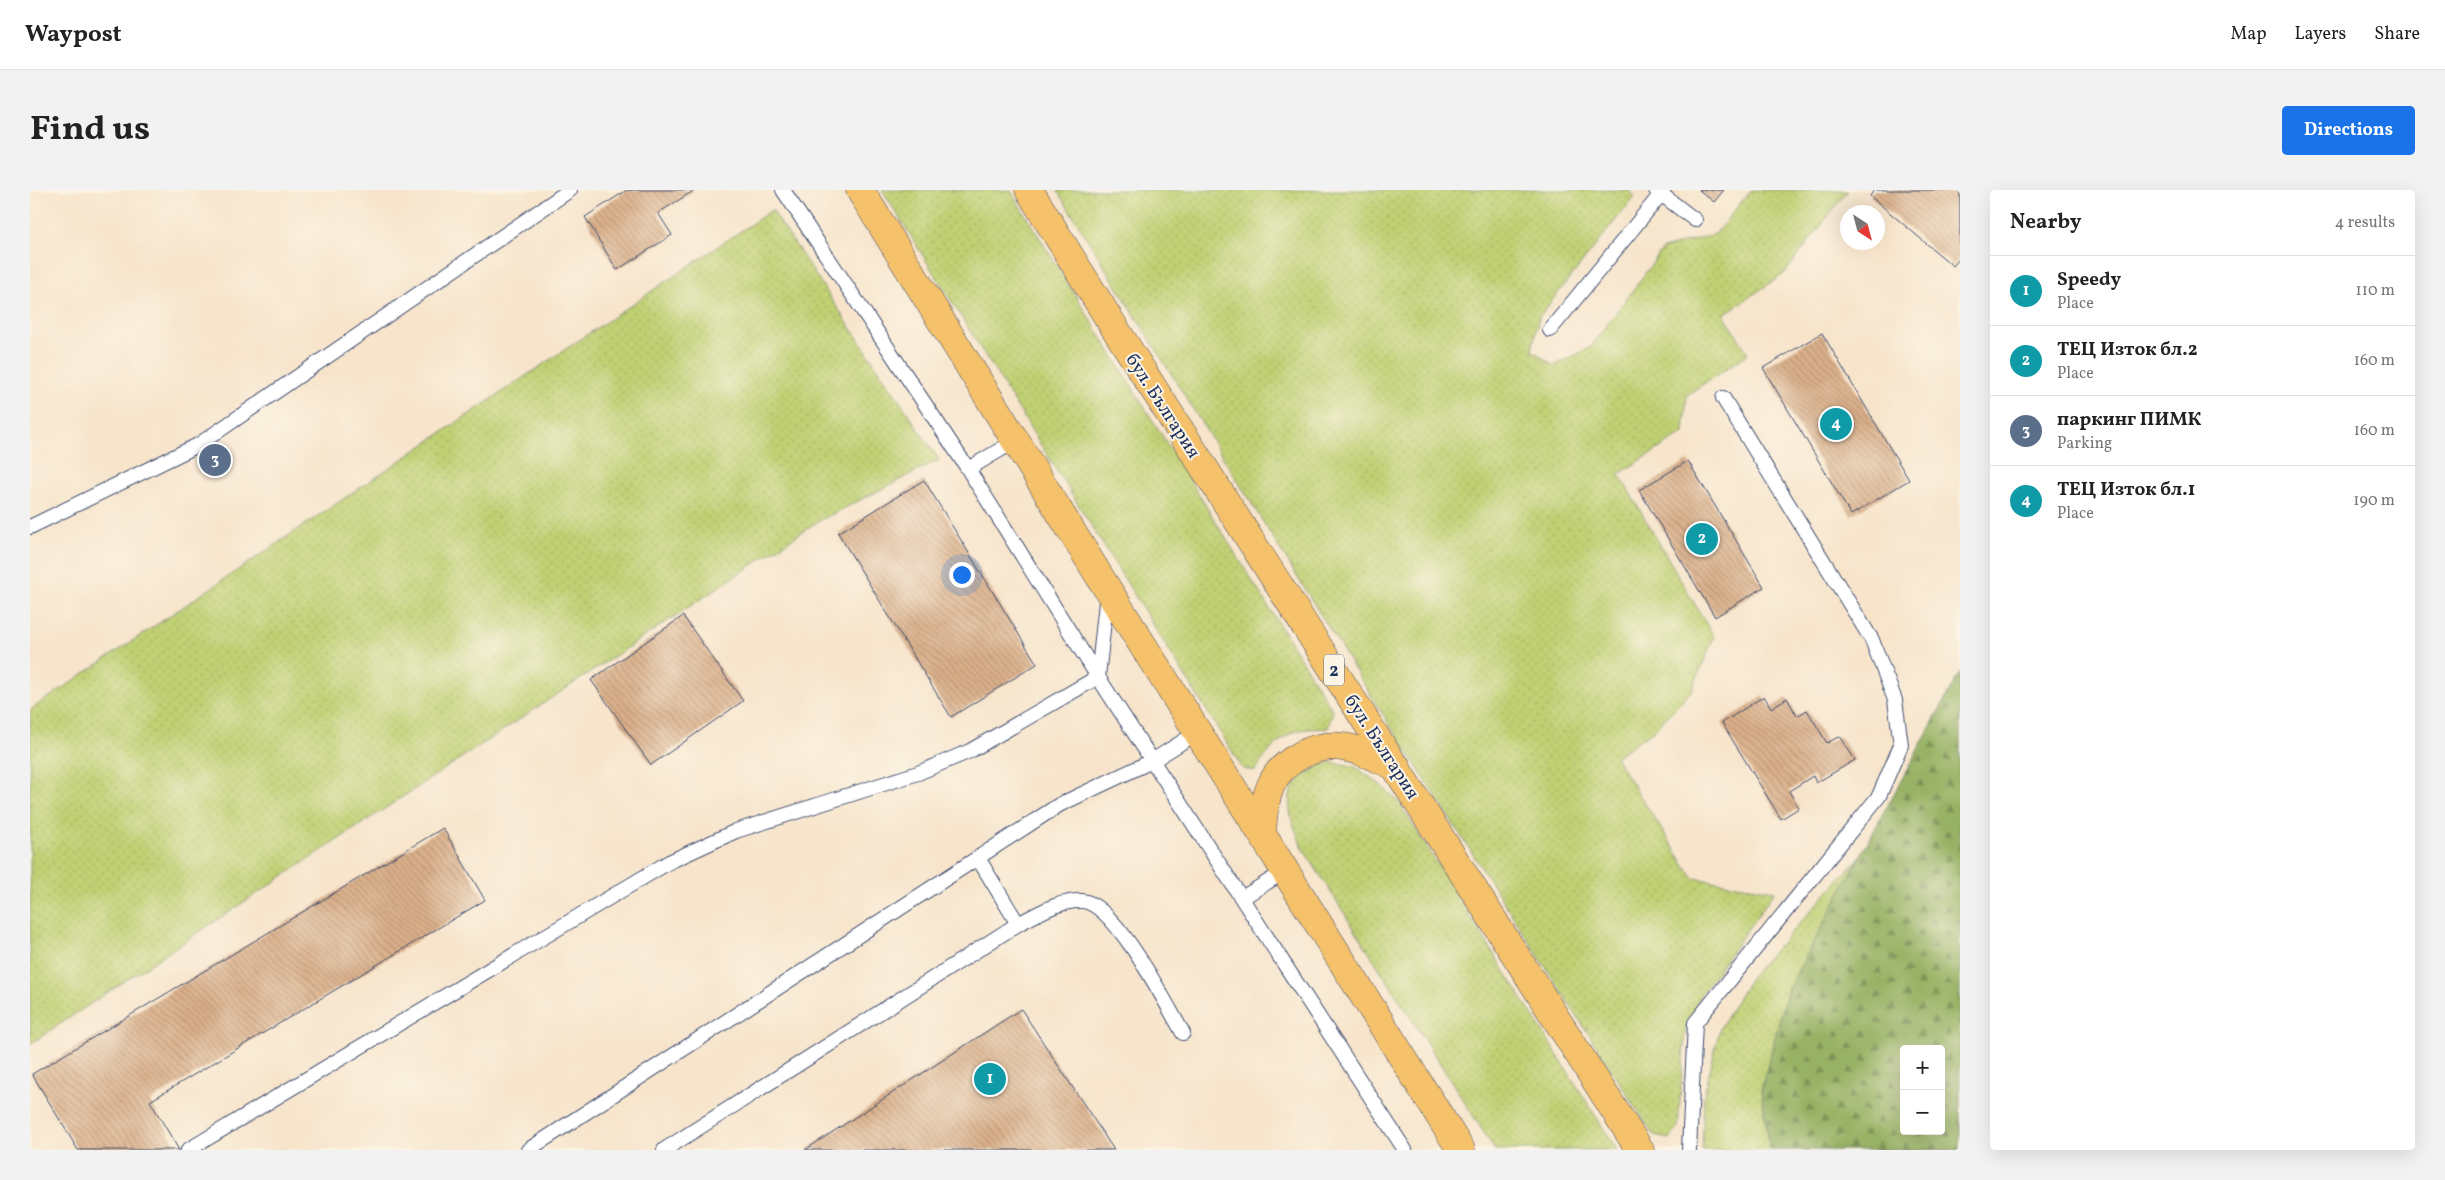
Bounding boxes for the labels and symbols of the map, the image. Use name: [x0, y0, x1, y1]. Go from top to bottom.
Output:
north arrow: [1840, 205, 1885, 250]
street label: бул. България: [1119, 349, 1206, 464]
pin: 4: [1820, 405, 1852, 443]
pin: 3: [199, 441, 231, 479]
pin: 2: [1686, 520, 1718, 558]
your location: [949, 562, 975, 588]
road number: 2: [1324, 654, 1344, 686]
street label: бул. България: [1338, 690, 1425, 805]
pin: 1: [974, 1060, 1006, 1098]

